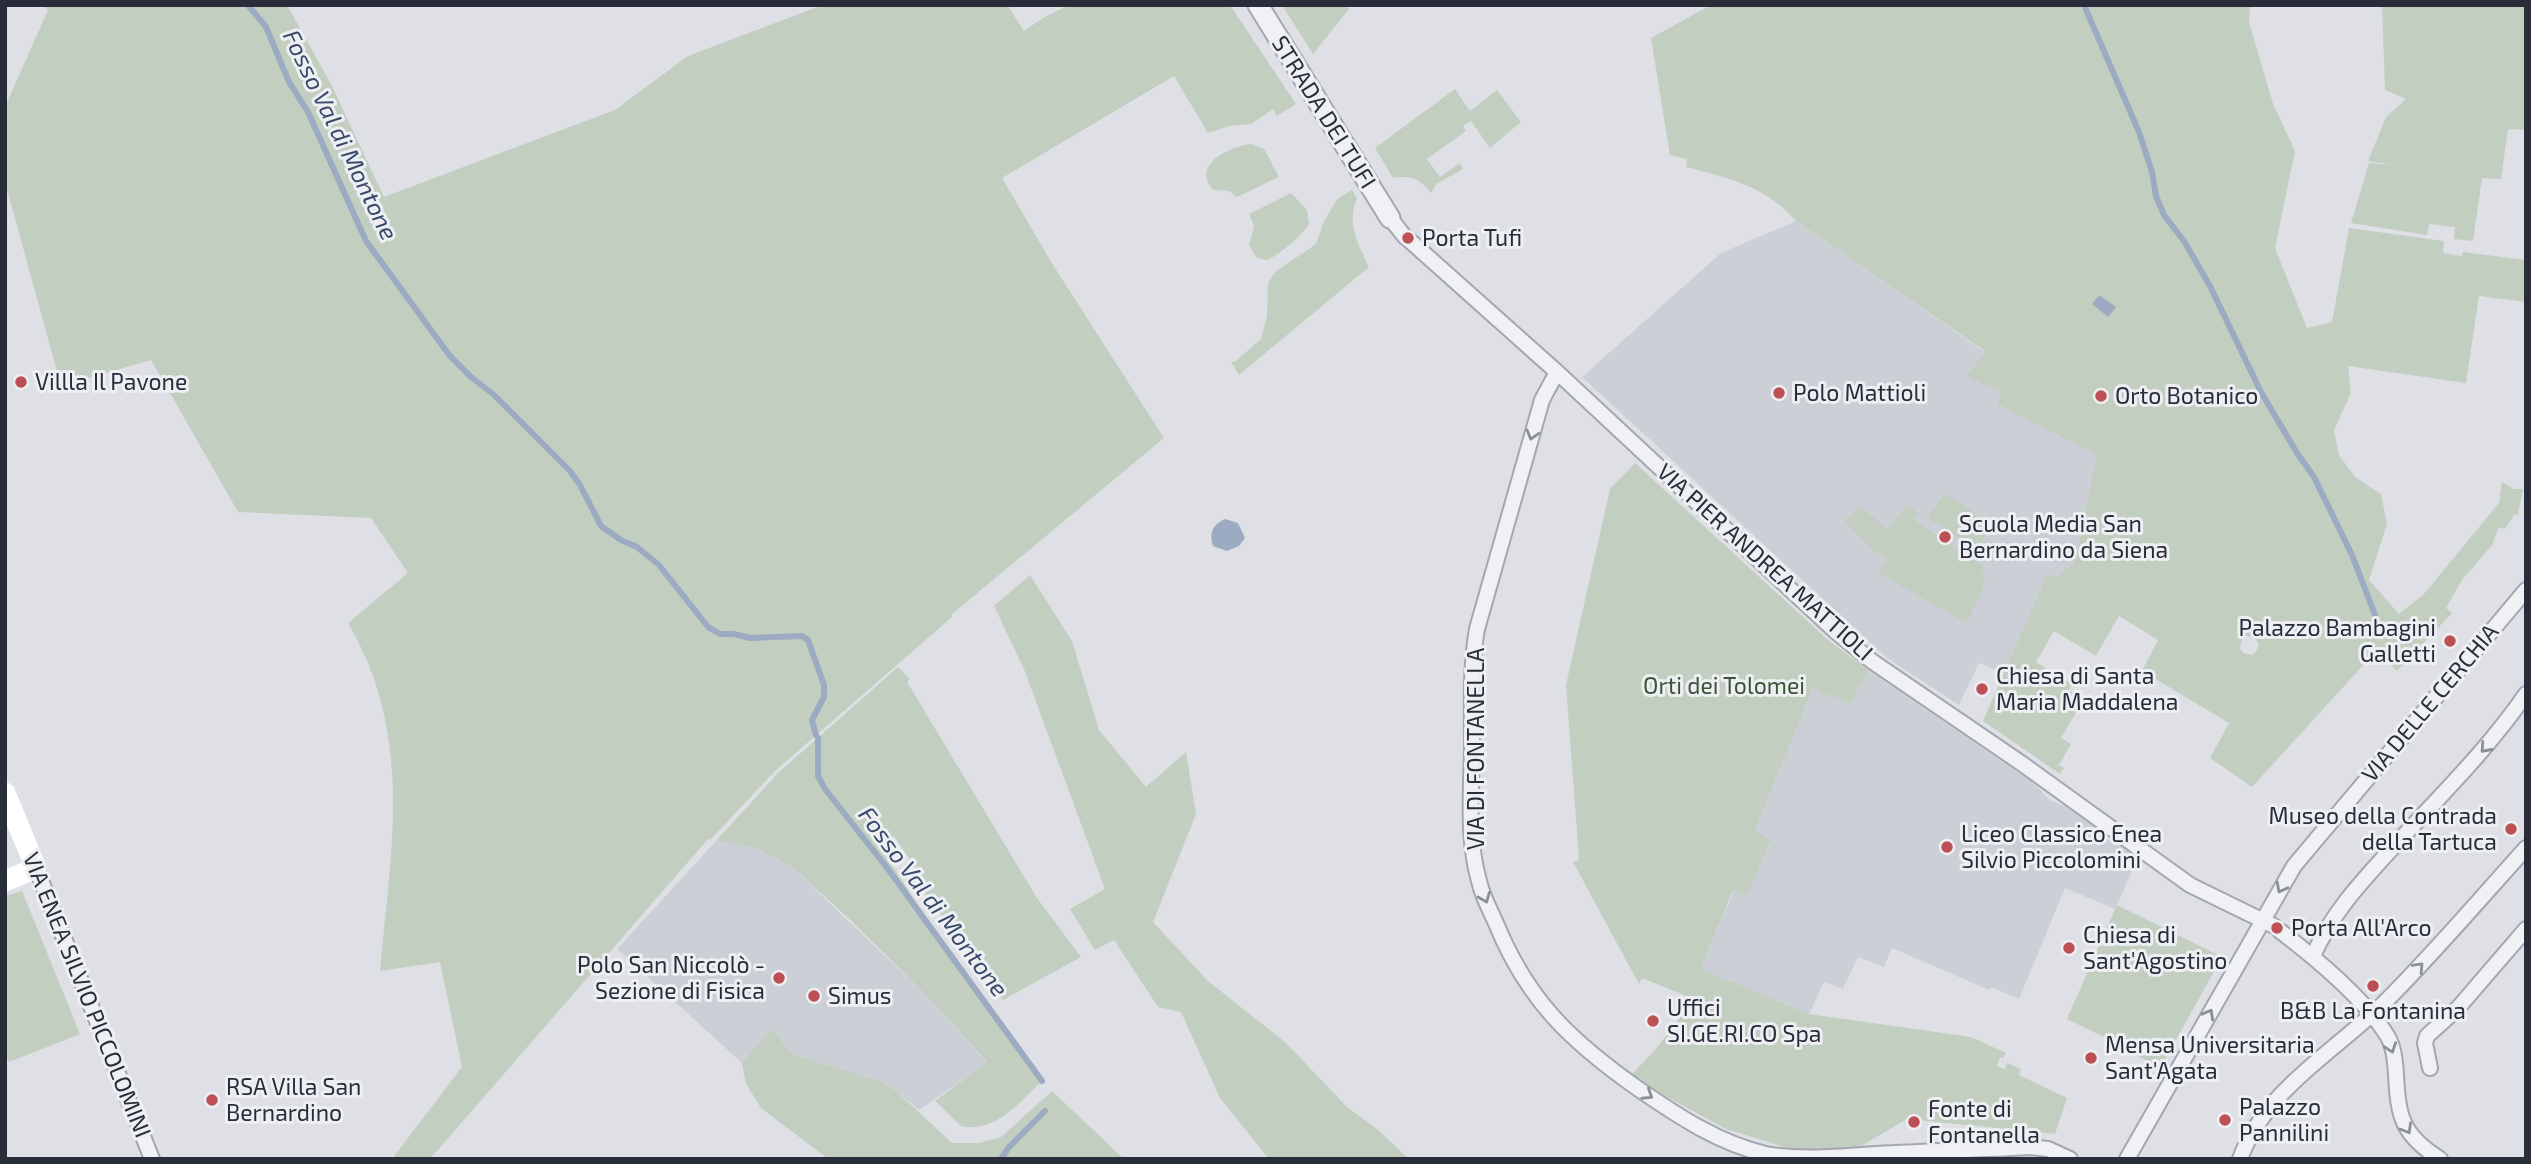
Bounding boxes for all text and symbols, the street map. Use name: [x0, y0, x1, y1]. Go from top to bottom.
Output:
water label: Fosso Val di Montone: [278, 24, 405, 244]
street label: STRADA DEI TUFI: [1267, 30, 1383, 193]
place label: Porta Tufi: [1422, 223, 1522, 251]
marker: Porta Tufi: [1400, 230, 1416, 246]
place label: Villla Il Pavone: [35, 367, 187, 395]
marker: Villla Il Pavone: [13, 374, 29, 390]
place label: Polo Mattioli: [1793, 378, 1926, 406]
place label: Orto Botanico: [2115, 381, 2258, 409]
marker: Polo Mattioli: [1771, 385, 1787, 401]
marker: Orto Botanico: [2093, 388, 2109, 404]
one-way arrow: [1526, 429, 1541, 441]
street label: VIA PIER ANDREA MATTIOLI: [1652, 457, 1879, 666]
place label: Scuola Media San Bernardino da Siena: [1959, 509, 2168, 563]
marker: Scuola Media San Bernardino da Siena: [1937, 529, 1953, 545]
place label: Palazzo Bambagini Galletti: [2238, 613, 2436, 667]
street label: VIA DELLE CERCHIA: [2355, 617, 2504, 787]
marker: Palazzo Bambagini Galletti: [2442, 633, 2458, 649]
street label: VIA DI FONTANELLA: [1461, 647, 1489, 850]
place label: Chiesa di Santa Maria Maddalena: [1996, 661, 2178, 715]
park label: Orti dei Tolomei: [1643, 671, 1805, 699]
marker: Chiesa di Santa Maria Maddalena: [1974, 681, 1990, 697]
one-way arrow: [2481, 740, 2493, 753]
water label: Fosso Val di Montone: [853, 800, 1015, 1002]
place label: Museo della Contrada della Tartuca: [2269, 801, 2497, 855]
place label: Liceo Classico Enea Silvio Piccolomini: [1961, 819, 2162, 873]
marker: Museo della Contrada della Tartuca: [2503, 821, 2519, 837]
marker: Liceo Classico Enea Silvio Piccolomini: [1939, 839, 1955, 855]
street label: VIA ENEA SILVIO PICCOLOMINI: [18, 848, 158, 1141]
one-way arrow: [2276, 881, 2289, 894]
one-way arrow: [1477, 891, 1491, 903]
place label: Porta All'Arco: [2291, 913, 2432, 941]
place label: Chiesa di Sant'Agostino: [2083, 920, 2227, 974]
marker: Porta All'Arco: [2269, 920, 2285, 936]
marker: Chiesa di Sant'Agostino: [2061, 940, 2077, 956]
place label: Polo San Niccolò - Sezione di Fisica: [577, 950, 765, 1004]
one-way arrow: [2411, 962, 2423, 975]
marker: Polo San Niccolò - Sezione di Fisica: [771, 970, 787, 986]
marker: B&B La Fontanina: [2365, 978, 2381, 994]
place label: Simus: [828, 981, 892, 1009]
marker: Simus: [806, 988, 822, 1004]
place label: Uffici SI.GE.RI.CO Spa: [1667, 993, 1821, 1047]
place label: B&B La Fontanina: [2280, 996, 2466, 1024]
one-way arrow: [2201, 1009, 2214, 1022]
marker: Uffici SI.GE.RI.CO Spa: [1645, 1013, 1661, 1029]
place label: Mensa Universitaria Sant'Agata: [2105, 1030, 2315, 1084]
one-way arrow: [2383, 1041, 2397, 1053]
marker: Mensa Universitaria Sant'Agata: [2083, 1050, 2099, 1066]
place label: RSA Villa San Bernardino: [226, 1072, 361, 1126]
one-way arrow: [1640, 1087, 1653, 1099]
marker: RSA Villa San Bernardino: [204, 1092, 220, 1108]
place label: Palazzo Pannilini: [2239, 1092, 2329, 1146]
place label: Fonte di Fontanella: [1928, 1094, 2040, 1148]
marker: Palazzo Pannilini: [2217, 1112, 2233, 1128]
marker: Fonte di Fontanella: [1906, 1114, 1922, 1130]
one-way arrow: [2399, 1121, 2412, 1134]

